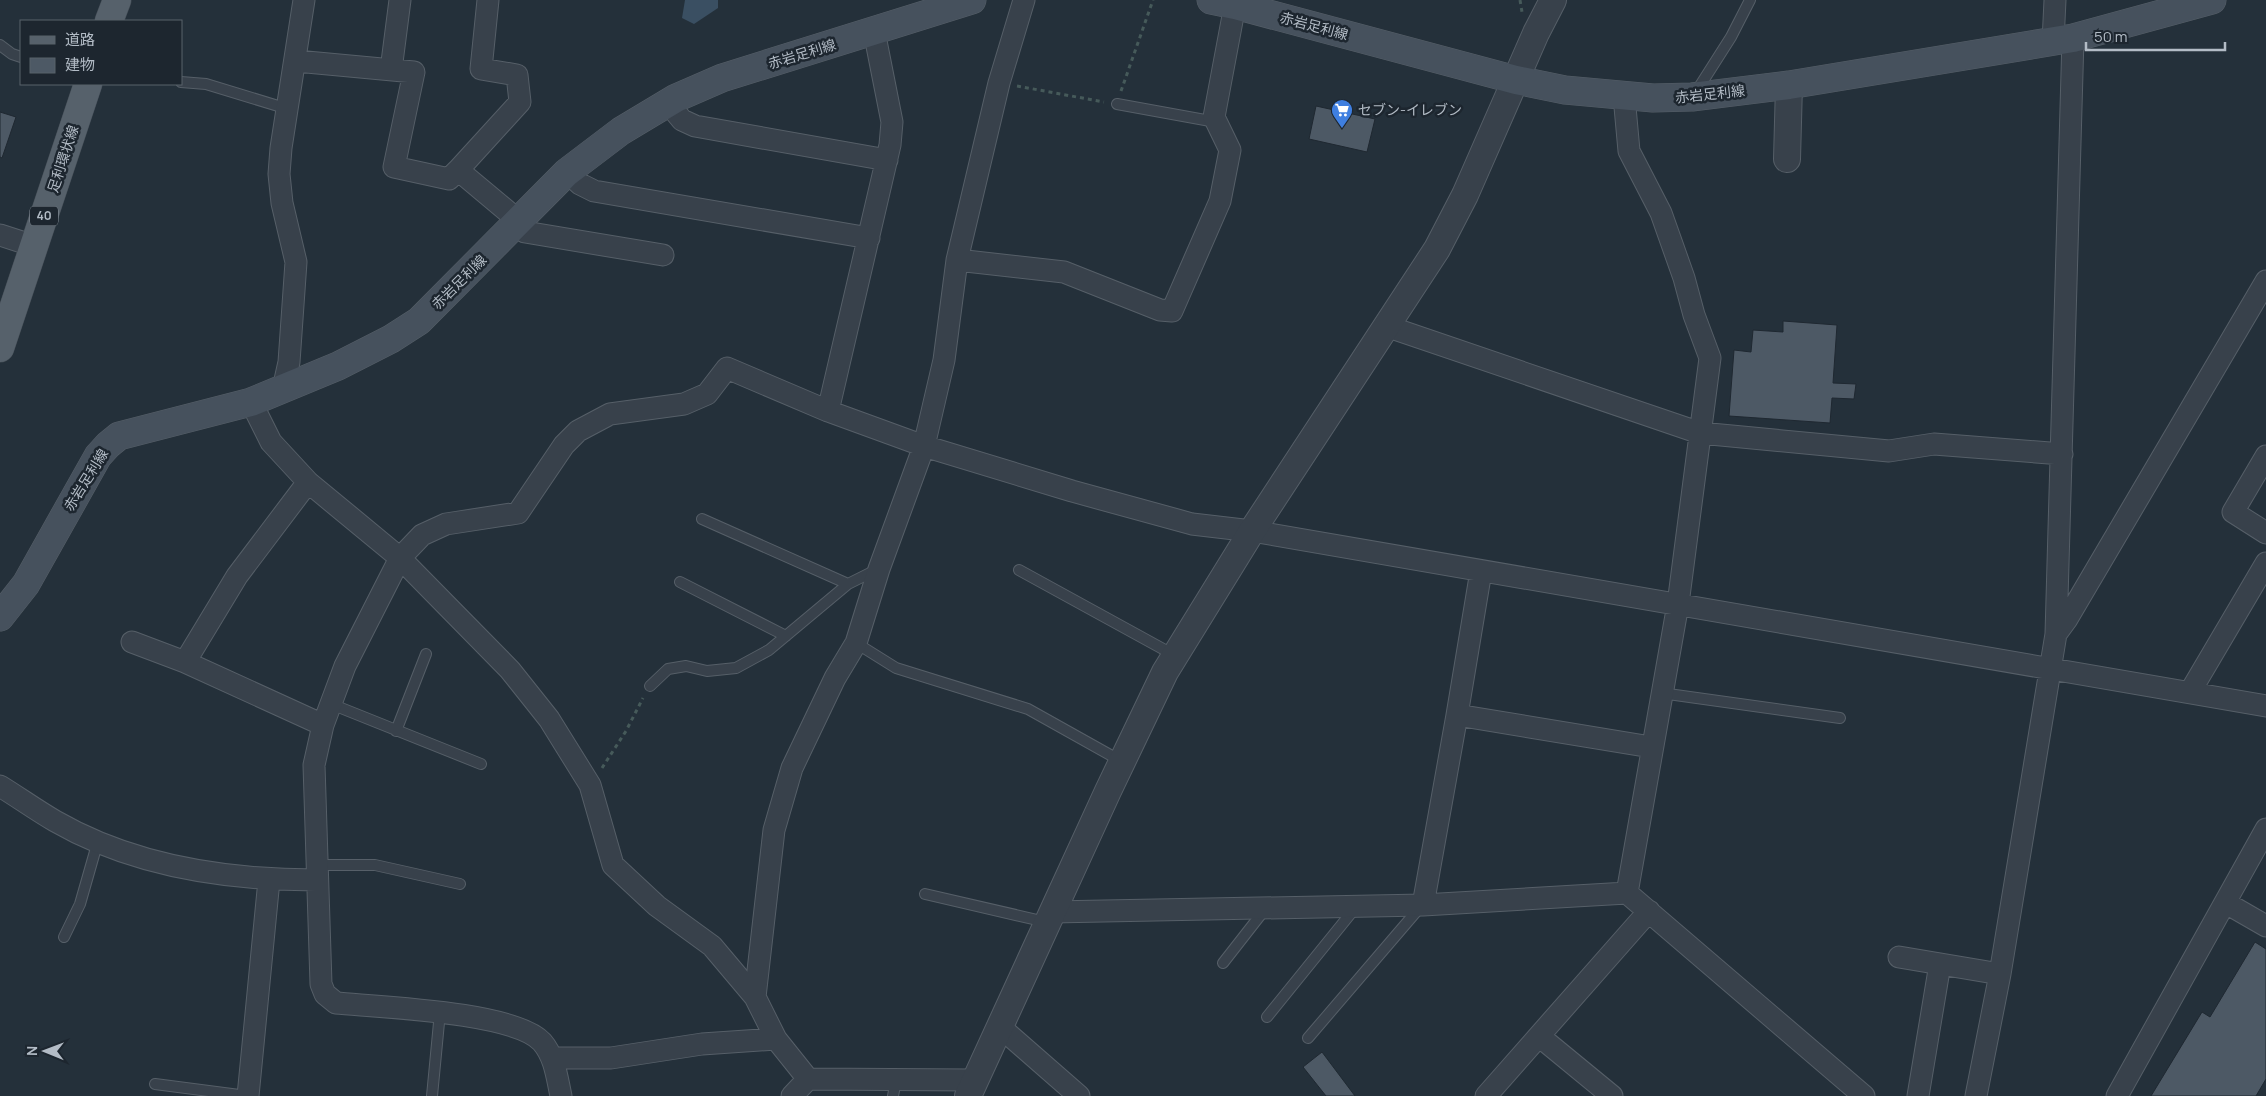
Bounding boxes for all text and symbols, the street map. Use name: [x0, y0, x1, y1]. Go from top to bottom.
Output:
street label: 赤岩足利線: [1278, 7, 1350, 44]
legend: [20, 20, 182, 85]
scale bar: [2086, 20, 2225, 52]
text: 50 m: [2094, 26, 2128, 47]
text: 道路: [65, 29, 95, 50]
street label: 赤岩足利線: [766, 34, 838, 73]
text: 建物: [65, 54, 95, 75]
street label: 赤岩足利線: [1674, 80, 1746, 107]
supermarket icon: セブン-イレブン: [1330, 98, 1354, 129]
place label: セブン-イレブン: [1358, 100, 1462, 119]
street label: 足利環状線: [43, 123, 82, 195]
road number: 40: [30, 207, 58, 226]
street label: 赤岩足利線: [427, 250, 490, 313]
street label: 赤岩足利線: [59, 445, 112, 514]
north arrow: [20, 1026, 70, 1076]
text: N: [22, 1046, 41, 1056]

